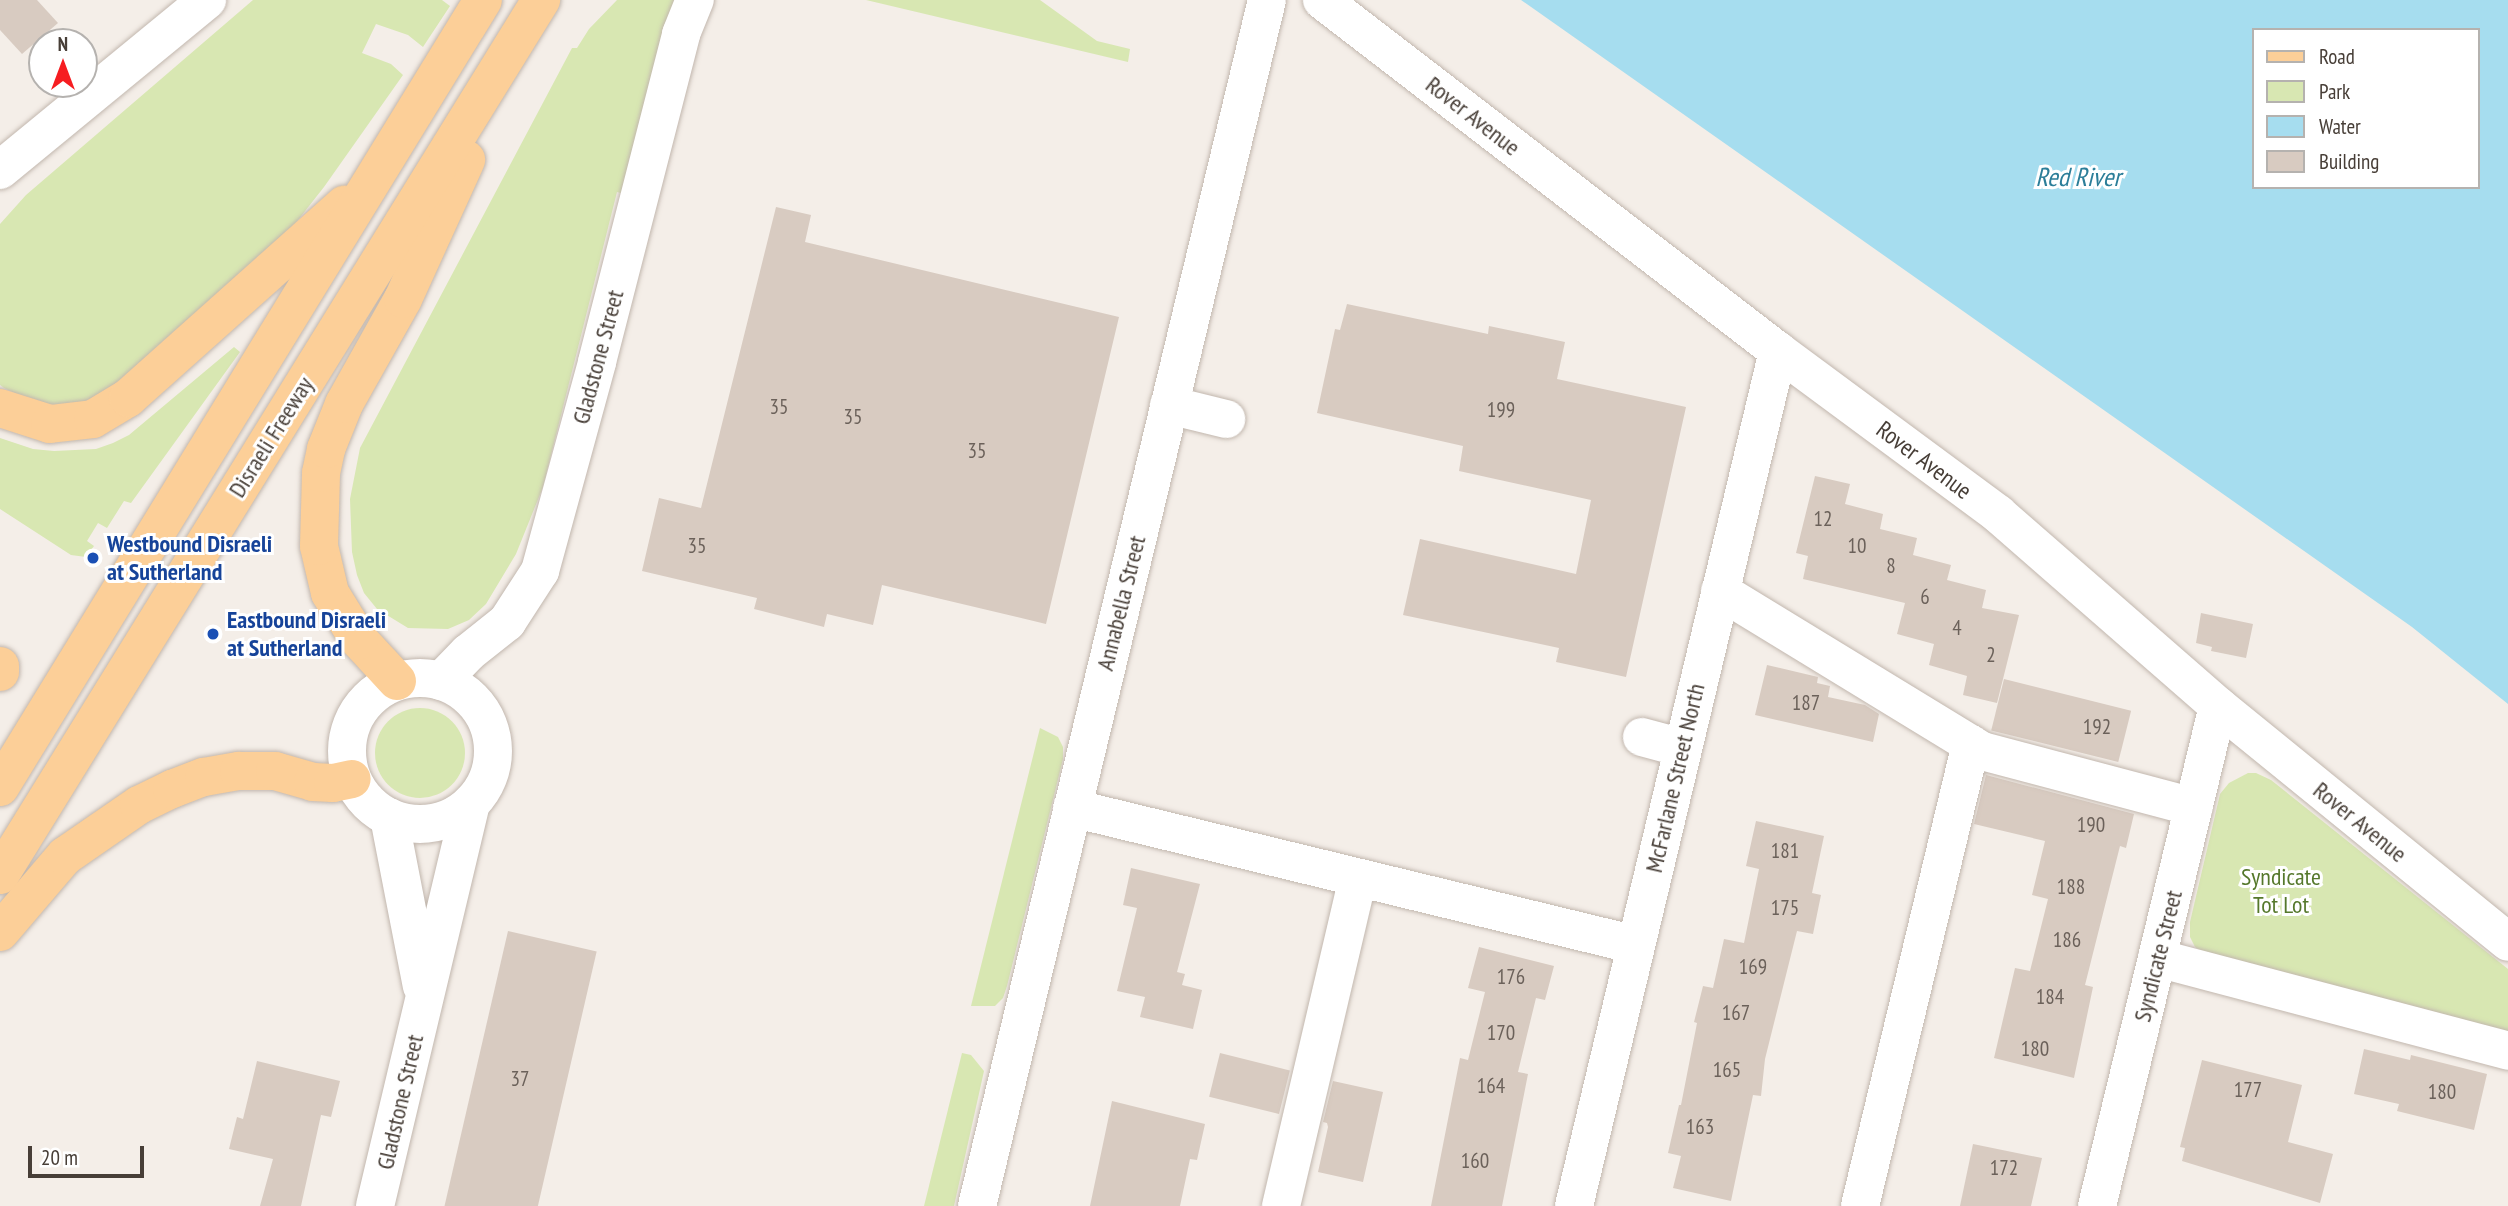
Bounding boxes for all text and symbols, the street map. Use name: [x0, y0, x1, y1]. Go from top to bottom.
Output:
north arrow: [28, 28, 98, 98]
legend: [2252, 28, 2480, 189]
text: N: [58, 32, 68, 56]
text: Road: [2319, 43, 2355, 70]
street label: Rover Avenue: [1420, 70, 1526, 162]
text: Park: [2319, 78, 2350, 105]
text: Water: [2319, 113, 2361, 140]
text: Building: [2319, 148, 2379, 175]
water label: Red River: [2035, 161, 2121, 193]
street label: Gladstone Street: [566, 287, 630, 427]
street label: Disraeli Freeway: [223, 371, 319, 503]
house number: 35: [770, 394, 788, 420]
house number: 199: [1487, 397, 1515, 423]
house number: 35: [844, 404, 862, 430]
street label: Rover Avenue: [1870, 415, 1978, 505]
house number: 35: [968, 438, 986, 464]
house number: 12: [1814, 506, 1832, 532]
place label: Westbound Disraeli at Sutherland: [107, 530, 272, 586]
house number: 35: [688, 533, 706, 559]
street label: Annabella Street: [1090, 533, 1152, 673]
house number: 10: [1848, 533, 1866, 559]
marker: Westbound Disraeli at Sutherland: [85, 550, 101, 566]
house number: 8: [1886, 553, 1896, 579]
house number: 6: [1920, 584, 1930, 610]
place label: Eastbound Disraeli at Sutherland: [227, 606, 386, 662]
house number: 4: [1952, 615, 1962, 641]
marker: Eastbound Disraeli at Sutherland: [205, 626, 221, 642]
house number: 2: [1986, 642, 1996, 668]
street label: McFarlane Street North: [1639, 681, 1711, 875]
house number: 187: [1792, 690, 1820, 716]
house number: 192: [2083, 714, 2111, 740]
street label: Rover Avenue: [2307, 775, 2413, 869]
house number: 190: [2077, 812, 2105, 838]
house number: 181: [1771, 838, 1799, 864]
park label: Syndicate Tot Lot: [2241, 863, 2321, 919]
house number: 188: [2057, 874, 2085, 900]
street label: Syndicate Street: [2128, 887, 2188, 1025]
house number: 175: [1771, 895, 1799, 921]
house number: 186: [2053, 927, 2081, 953]
house number: 169: [1739, 954, 1767, 980]
house number: 176: [1497, 964, 1525, 990]
house number: 184: [2036, 984, 2064, 1010]
house number: 167: [1722, 1000, 1750, 1026]
house number: 170: [1487, 1020, 1515, 1046]
street label: Gladstone Street: [371, 1032, 429, 1172]
house number: 180: [2021, 1036, 2049, 1062]
house number: 165: [1713, 1057, 1741, 1083]
house number: 37: [511, 1066, 529, 1092]
house number: 164: [1477, 1073, 1505, 1099]
house number: 177: [2234, 1077, 2262, 1103]
house number: 180: [2428, 1079, 2456, 1105]
house number: 163: [1686, 1114, 1714, 1140]
scale bar: [32, 1132, 147, 1176]
text: 20 m: [41, 1144, 78, 1171]
house number: 160: [1461, 1148, 1489, 1174]
house number: 172: [1990, 1155, 2018, 1181]

